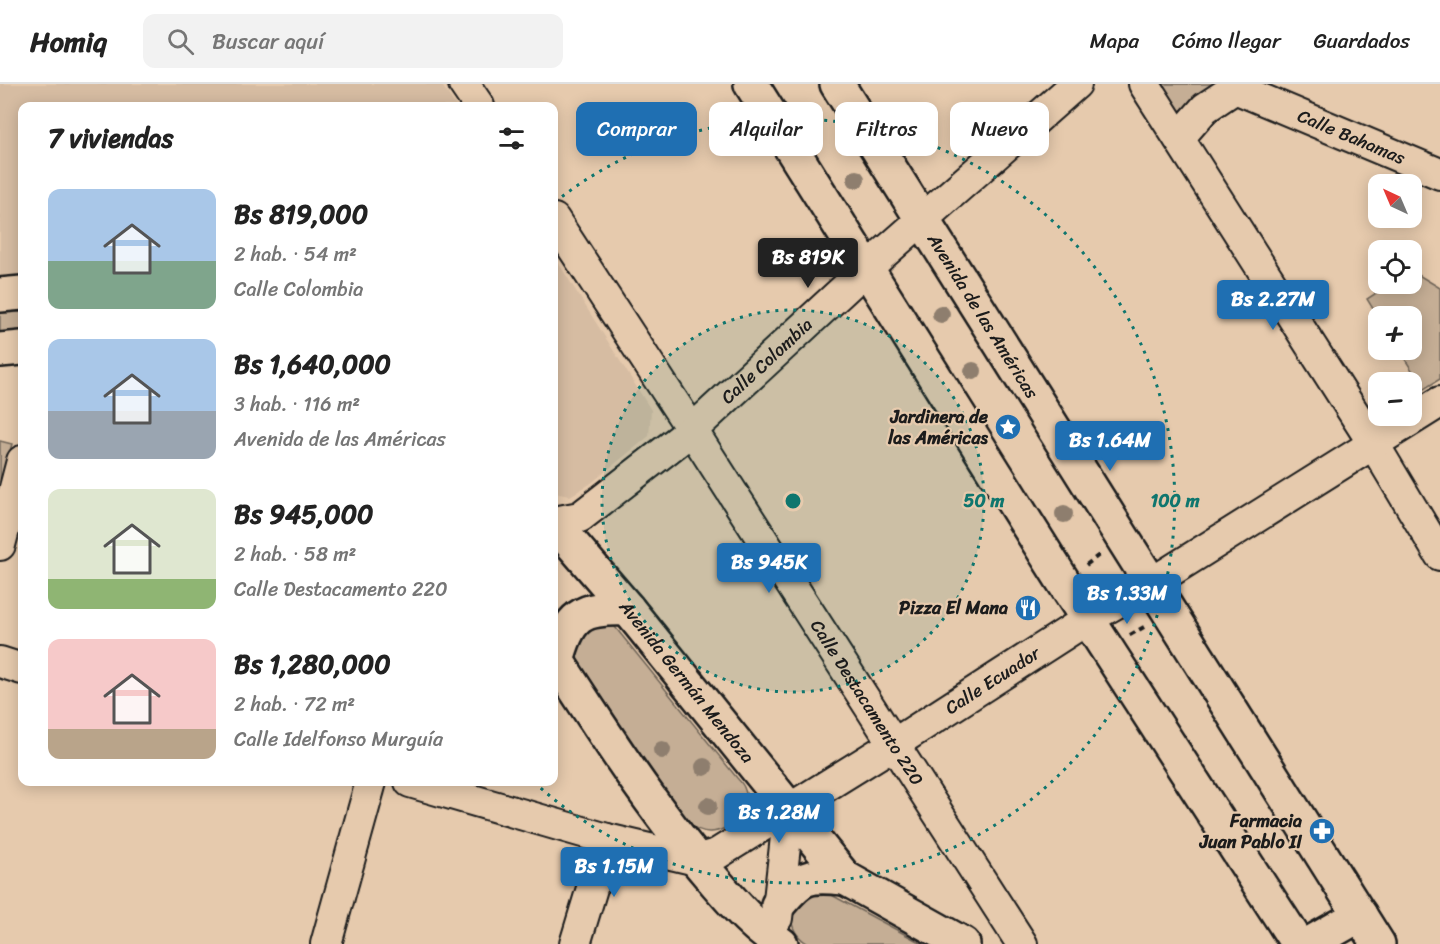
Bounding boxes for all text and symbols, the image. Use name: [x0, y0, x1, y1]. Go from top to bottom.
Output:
search box: [143, 14, 563, 68]
text: Homiq: [30, 17, 107, 66]
text: Buscar aquí: [212, 22, 324, 61]
text: Mapa: [1090, 22, 1139, 60]
text: Cómo llegar: [1172, 22, 1281, 60]
text: Guardados: [1314, 22, 1410, 60]
icon: search: [164, 25, 197, 58]
street label: Calle Bahamas: [1292, 100, 1411, 174]
chip: Comprar: [576, 102, 697, 156]
chip: Alquilar: [709, 102, 823, 156]
chip: Filtros: [835, 102, 938, 156]
chip: Nuevo: [950, 102, 1049, 156]
text: 7 viviendas: [48, 115, 174, 161]
icon: filters: [495, 122, 528, 155]
north arrow: [1368, 174, 1422, 228]
map controls: [1368, 174, 1422, 426]
text: Bs 819,000: [234, 191, 368, 237]
icon: home: [96, 213, 168, 285]
street label: Avenida de las Américas: [918, 226, 1048, 406]
text: 2 hab. · 54 m²: [234, 237, 357, 272]
pin: Bs 819K: [753, 238, 863, 289]
text: Bs 819K: [772, 240, 844, 275]
button: locate: [1368, 240, 1422, 294]
text: Calle Colombia: [234, 272, 363, 307]
pin: Bs 2.27M: [1211, 280, 1335, 331]
text: Bs 2.27M: [1231, 282, 1315, 317]
button: +: [1368, 306, 1422, 360]
street label: Calle Colombia: [713, 310, 820, 412]
text: Bs 1,640,000: [234, 341, 391, 387]
icon: home: [96, 363, 168, 435]
button: −: [1368, 372, 1422, 426]
text: 3 hab. · 116 m²: [234, 387, 360, 422]
place label: Jardinera de las Américas: [887, 401, 989, 454]
place icon: Jardinera de las Américas: [993, 412, 1023, 442]
pin: Bs 1.64M: [1048, 421, 1172, 472]
text: Avenida de las Américas: [234, 422, 446, 457]
text: Bs 1.64M: [1069, 423, 1151, 458]
text: 50 m: [964, 485, 1005, 517]
text: 100 m: [1151, 485, 1200, 517]
text: Bs 945,000: [234, 491, 374, 537]
centre of rings: [783, 491, 803, 511]
icon: home: [96, 513, 168, 585]
text: 2 hab. · 58 m²: [234, 537, 356, 572]
pin: Bs 945K: [714, 543, 824, 594]
text: Bs 945K: [731, 545, 807, 580]
text: Calle Destacamento 220: [234, 572, 448, 607]
pin: Bs 1.33M: [1065, 574, 1189, 625]
text: Bs 1.33M: [1087, 576, 1167, 611]
street label: Avenida Germán Mendoza: [610, 592, 763, 771]
place label: Pizza El Mana: [899, 592, 1008, 624]
restaurant icon: Pizza El Mana: [1013, 593, 1043, 623]
street label: Calle Destacamento 220: [802, 613, 932, 792]
street label: Calle Ecuador: [938, 637, 1048, 723]
text: Bs 1,280,000: [234, 641, 391, 687]
icon: home: [96, 663, 168, 735]
text: 2 hab. · 72 m²: [234, 687, 355, 722]
text: Calle Idelfonso Murguía: [234, 722, 443, 757]
pin: Bs 1.28M: [717, 793, 841, 844]
text: Bs 1.28M: [738, 795, 820, 830]
place label: Farmacia Juan Pablo II: [1199, 805, 1302, 858]
pharmacy icon: Farmacia Juan Pablo II: [1307, 816, 1337, 846]
pin: Bs 1.15M: [552, 847, 676, 898]
text: Bs 1.15M: [575, 849, 653, 884]

